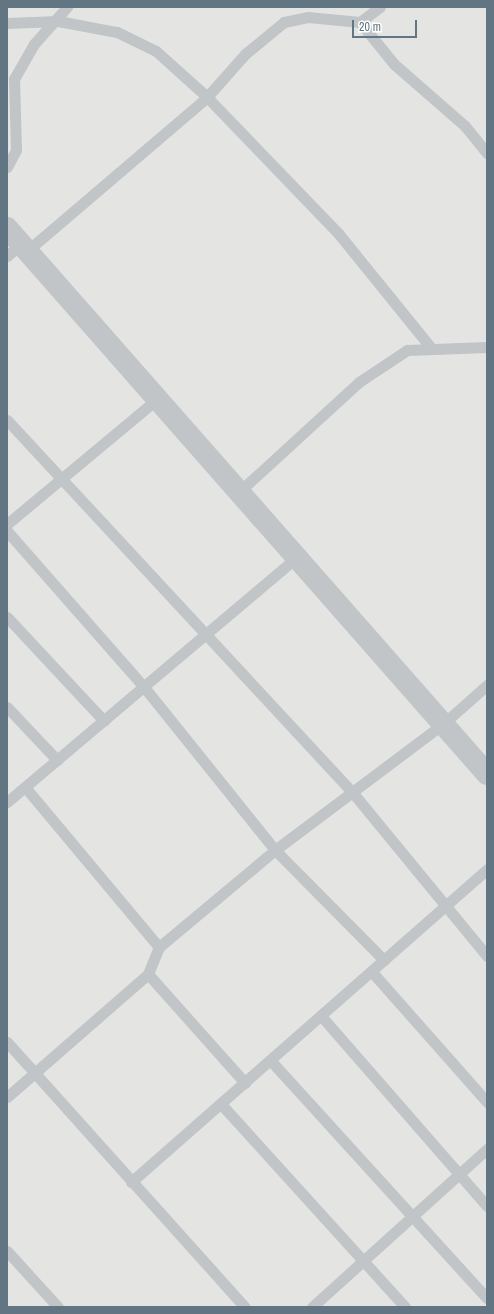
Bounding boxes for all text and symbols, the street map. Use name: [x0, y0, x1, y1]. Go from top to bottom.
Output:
scale bar: [354, 12, 419, 38]
text: 20 m: [359, 19, 381, 35]

